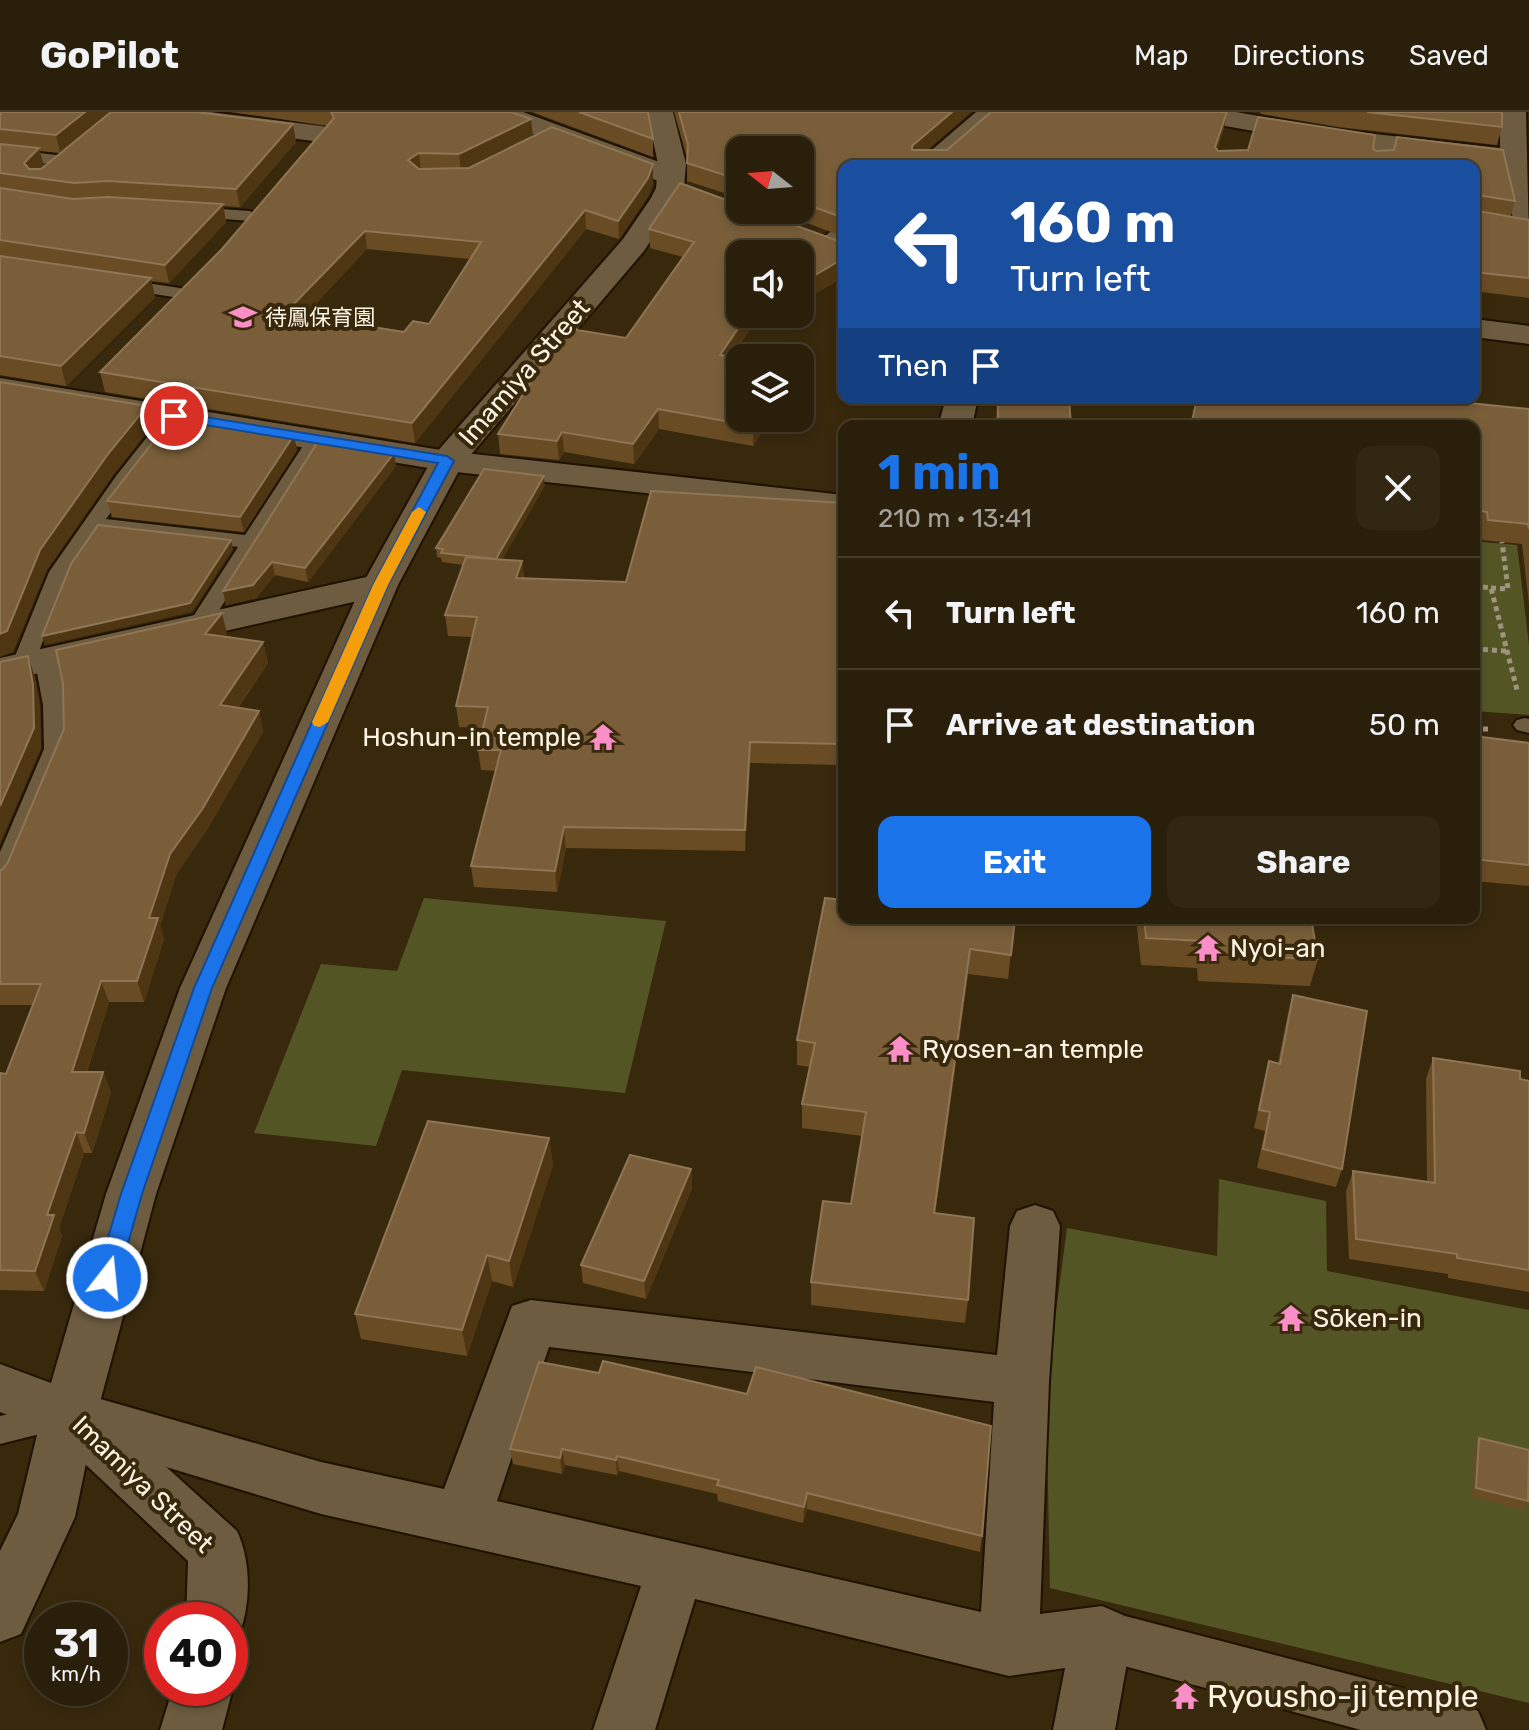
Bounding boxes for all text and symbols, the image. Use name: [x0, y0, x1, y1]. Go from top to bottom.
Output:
text: GoPilot: [40, 32, 179, 78]
text: Map: [1134, 39, 1188, 72]
text: Directions: [1232, 39, 1365, 72]
text: Saved: [1409, 39, 1489, 72]
north arrow: [726, 136, 814, 224]
map controls: [726, 136, 814, 432]
text: 160 m: [1010, 190, 1176, 256]
icon: left: [878, 192, 982, 296]
button: sound: [726, 240, 814, 328]
text: Turn left: [1010, 257, 1151, 300]
street label: Imamiya Street: [452, 293, 596, 452]
school or university icon: 待鳳保育園: [228, 302, 258, 332]
place label: 待鳳保育園: [265, 304, 375, 331]
button: layers: [726, 344, 814, 432]
icon: arrive: [964, 344, 1008, 388]
text: Then: [878, 348, 948, 384]
pin: [140, 382, 208, 450]
icon: arrive: [152, 394, 196, 438]
text: 1 min: [878, 444, 1001, 501]
button: close: [1356, 446, 1440, 530]
text: 210 m · 13:41: [878, 503, 1032, 534]
icon: left: [878, 591, 922, 635]
text: Turn left: [946, 595, 1076, 631]
text: 160 m: [1356, 595, 1440, 631]
icon: arrive: [878, 703, 922, 747]
text: Arrive at destination: [946, 707, 1256, 743]
text: 50 m: [1369, 707, 1440, 743]
place label: Hoshun-in temple: [362, 722, 581, 753]
temple icon: Hoshun-in temple: [588, 722, 618, 752]
button: Exit: [878, 816, 1151, 908]
button: Share: [1167, 816, 1440, 908]
temple icon: Nyoi-an: [1193, 933, 1223, 963]
place label: Nyoi-an: [1230, 933, 1326, 964]
temple icon: Ryosen-an temple: [885, 1034, 915, 1064]
place label: Ryosen-an temple: [922, 1034, 1144, 1065]
position arrow: [65, 1236, 149, 1320]
temple icon: Sōken-in: [1276, 1303, 1306, 1333]
place label: Sōken-in: [1313, 1303, 1422, 1334]
street label: Imamiya Street: [66, 1409, 219, 1559]
speed limit sign: 40: [144, 1602, 248, 1706]
text: 31: [53, 1620, 99, 1667]
text: km/h: [51, 1662, 101, 1686]
place label: Ryousho-ji temple: [1207, 1677, 1479, 1715]
temple icon: Ryousho-ji temple: [1170, 1681, 1200, 1711]

